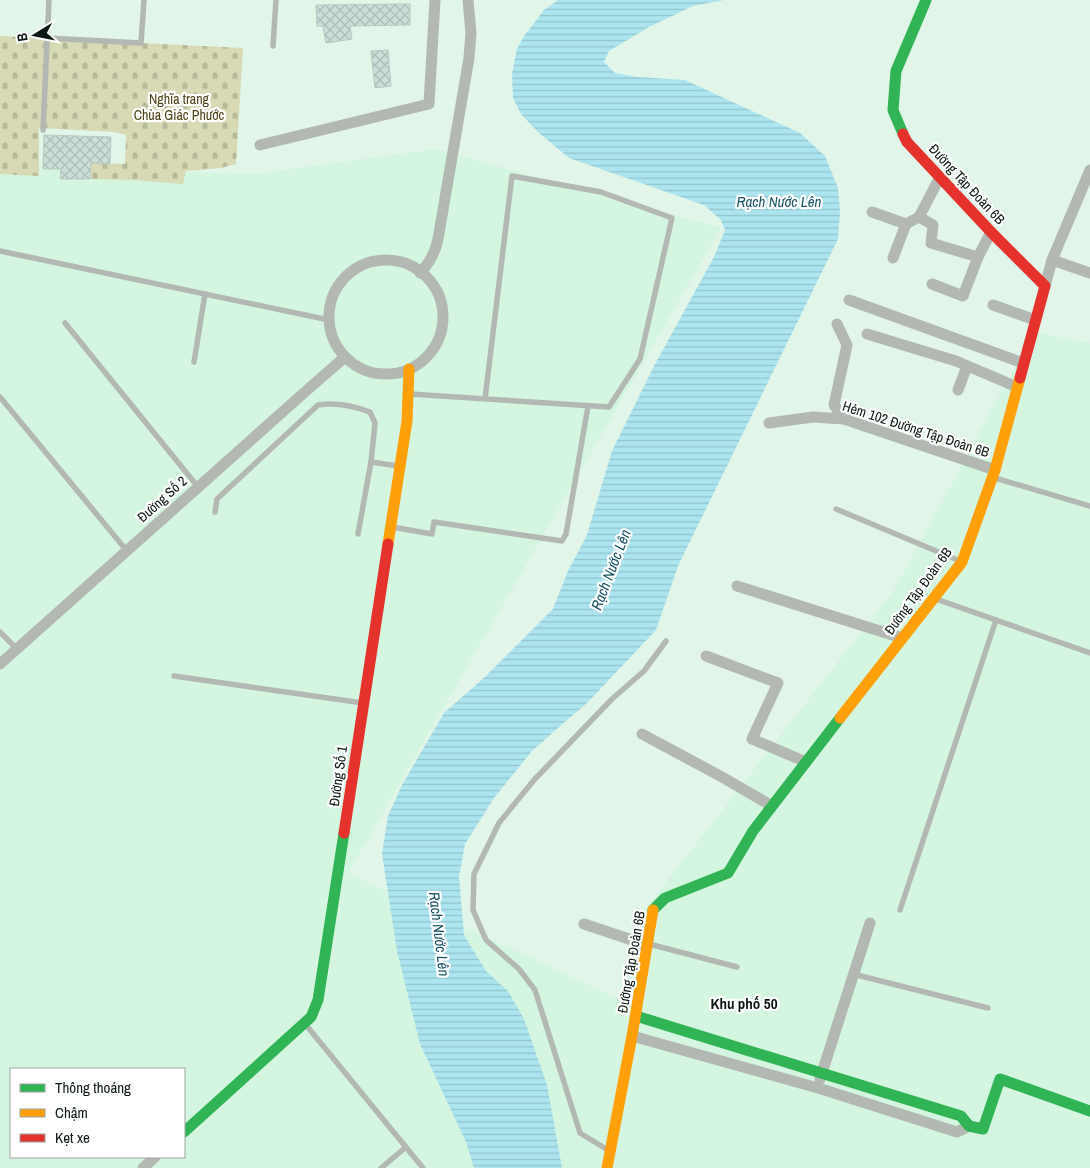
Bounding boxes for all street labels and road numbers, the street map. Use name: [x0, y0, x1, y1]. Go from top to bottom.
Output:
street label: Đường Tập Đoàn 6B: [925, 140, 1009, 228]
street label: Hẻm 102 Đường Tập Đoàn 6B: [840, 397, 992, 461]
street label: Đường Số 2: [133, 472, 191, 526]
street label: Đường Tập Đoàn 6B: [880, 544, 956, 638]
street label: Đường Số 1: [325, 744, 351, 807]
street label: Đường Tập Đoàn 6B: [613, 909, 649, 1014]

